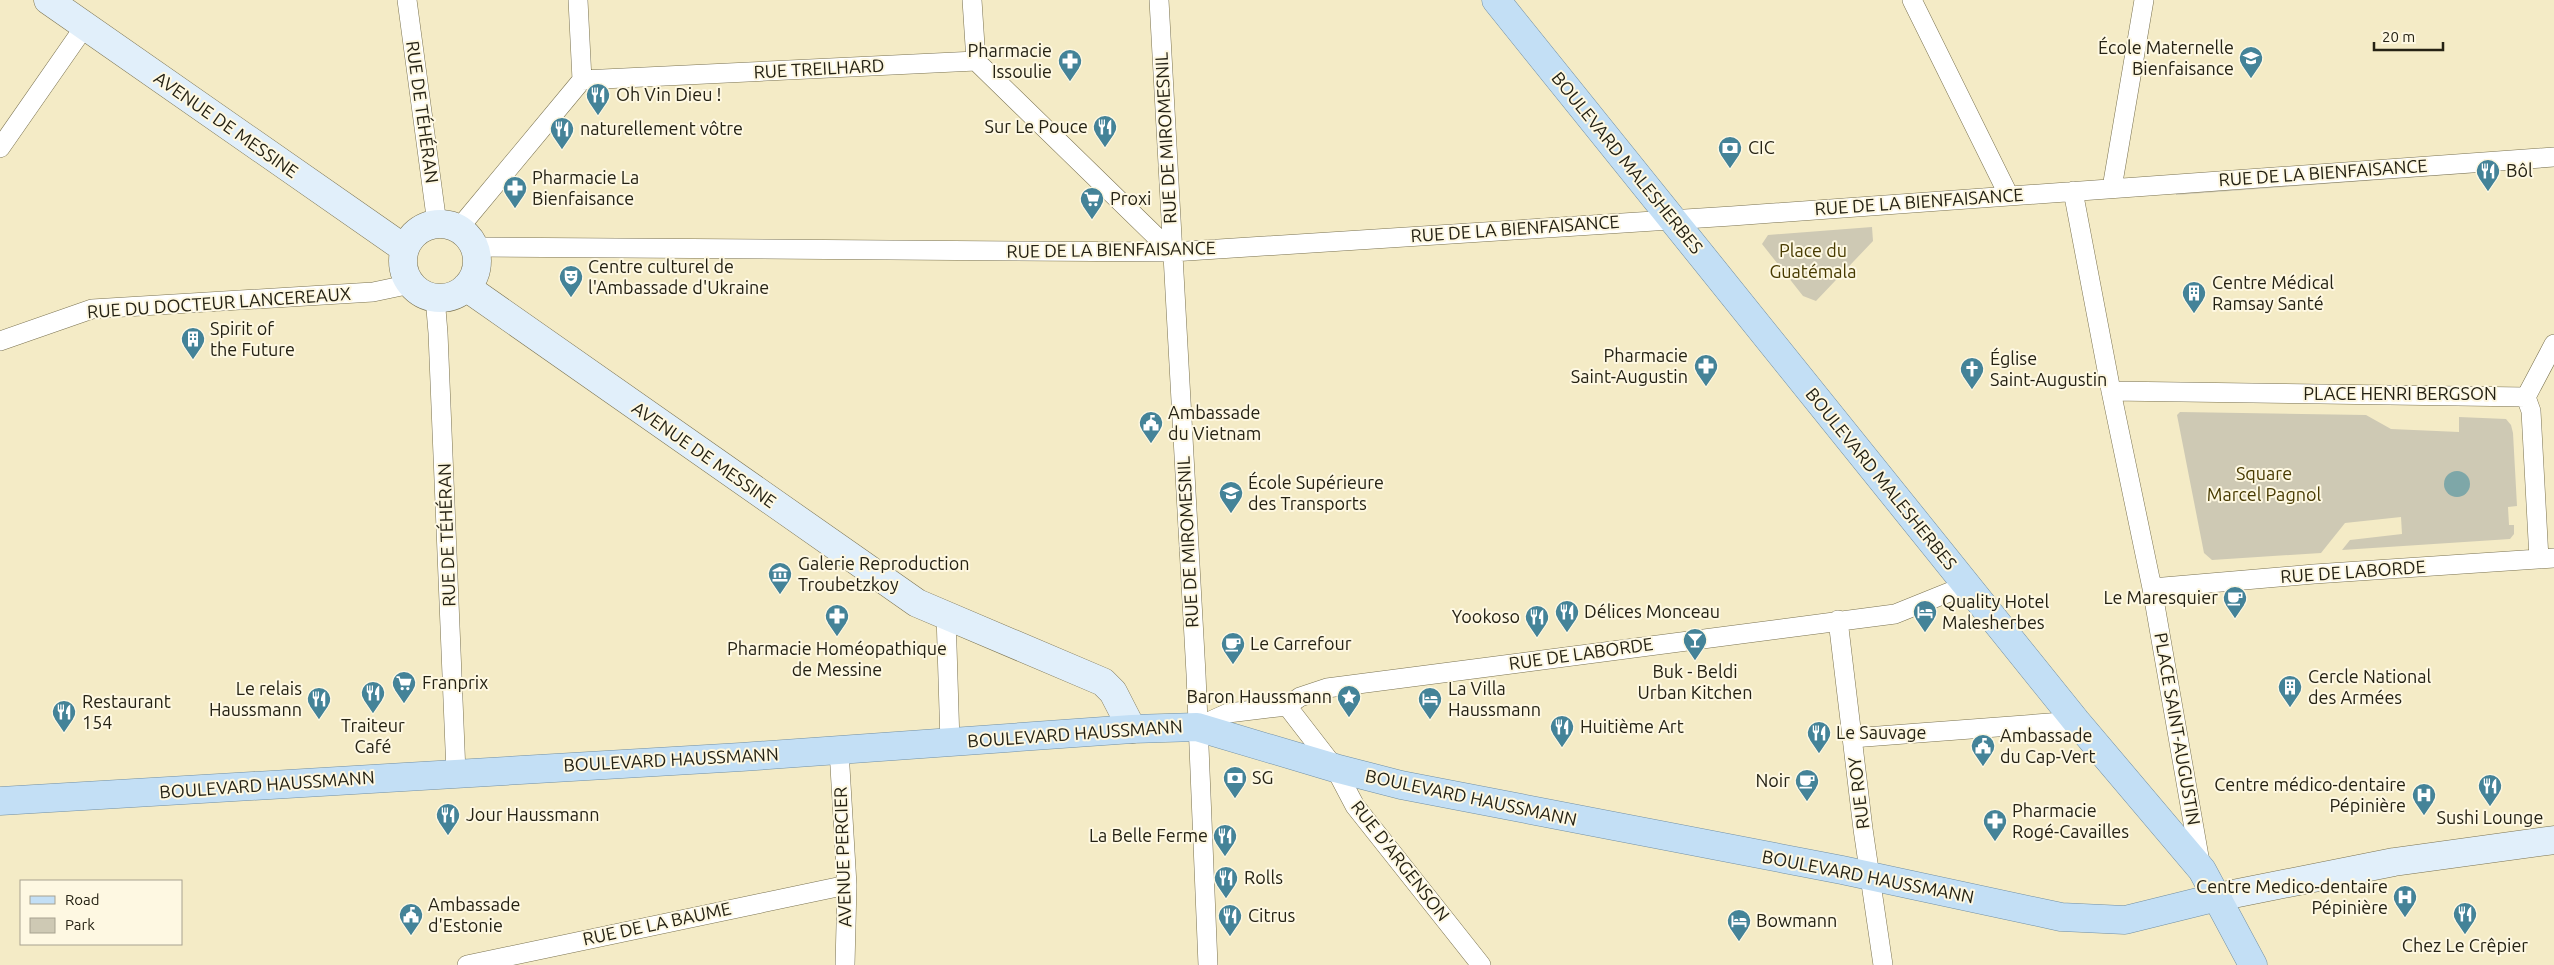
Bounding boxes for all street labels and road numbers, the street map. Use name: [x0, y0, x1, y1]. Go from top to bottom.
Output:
street label: RUE DE TÉHÉRAN: [403, 39, 444, 184]
street label: RUE DE MIROMESNIL: [1151, 52, 1179, 224]
street label: RUE TREILHARD: [753, 55, 885, 81]
street label: AVENUE DE MESSINE: [151, 67, 302, 181]
street label: BOULEVARD MALESHERBES: [1548, 67, 1707, 257]
street label: RUE DE LA BIENFAISANCE: [2218, 155, 2428, 189]
street label: RUE DE LA BIENFAISANCE: [1814, 184, 2024, 218]
street label: RUE DE LA BIENFAISANCE: [1410, 211, 1620, 245]
street label: RUE DE LA BIENFAISANCE: [1006, 237, 1216, 261]
street label: RUE DU DOCTEUR LANCEREAUX: [86, 283, 352, 321]
street label: BOULEVARD MALESHERBES: [1802, 383, 1961, 573]
street label: PLACE HENRI BERGSON: [2303, 383, 2497, 403]
street label: AVENUE DE MESSINE: [629, 397, 780, 511]
street label: RUE DE MIROMESNIL: [1173, 456, 1201, 628]
street label: RUE DE TÉHÉRAN: [432, 463, 459, 607]
street label: RUE DE LABORDE: [2280, 556, 2426, 586]
street label: PLACE SAINT-AUGUSTIN: [2151, 631, 2205, 827]
street label: RUE DE LABORDE: [1507, 633, 1654, 673]
street label: BOULEVARD HAUSSMANN: [967, 716, 1183, 750]
street label: BOULEVARD HAUSSMANN: [563, 743, 779, 775]
street label: RUE ROY: [1844, 755, 1872, 830]
street label: BOULEVARD HAUSSMANN: [1364, 765, 1579, 829]
street label: BOULEVARD HAUSSMANN: [159, 767, 375, 801]
street label: AVENUE PERCIER: [830, 786, 854, 928]
street label: RUE D'ARGENSON: [1348, 796, 1454, 925]
street label: BOULEVARD HAUSSMANN: [1760, 846, 1976, 906]
street label: RUE DE LA BAUME: [581, 898, 733, 949]

